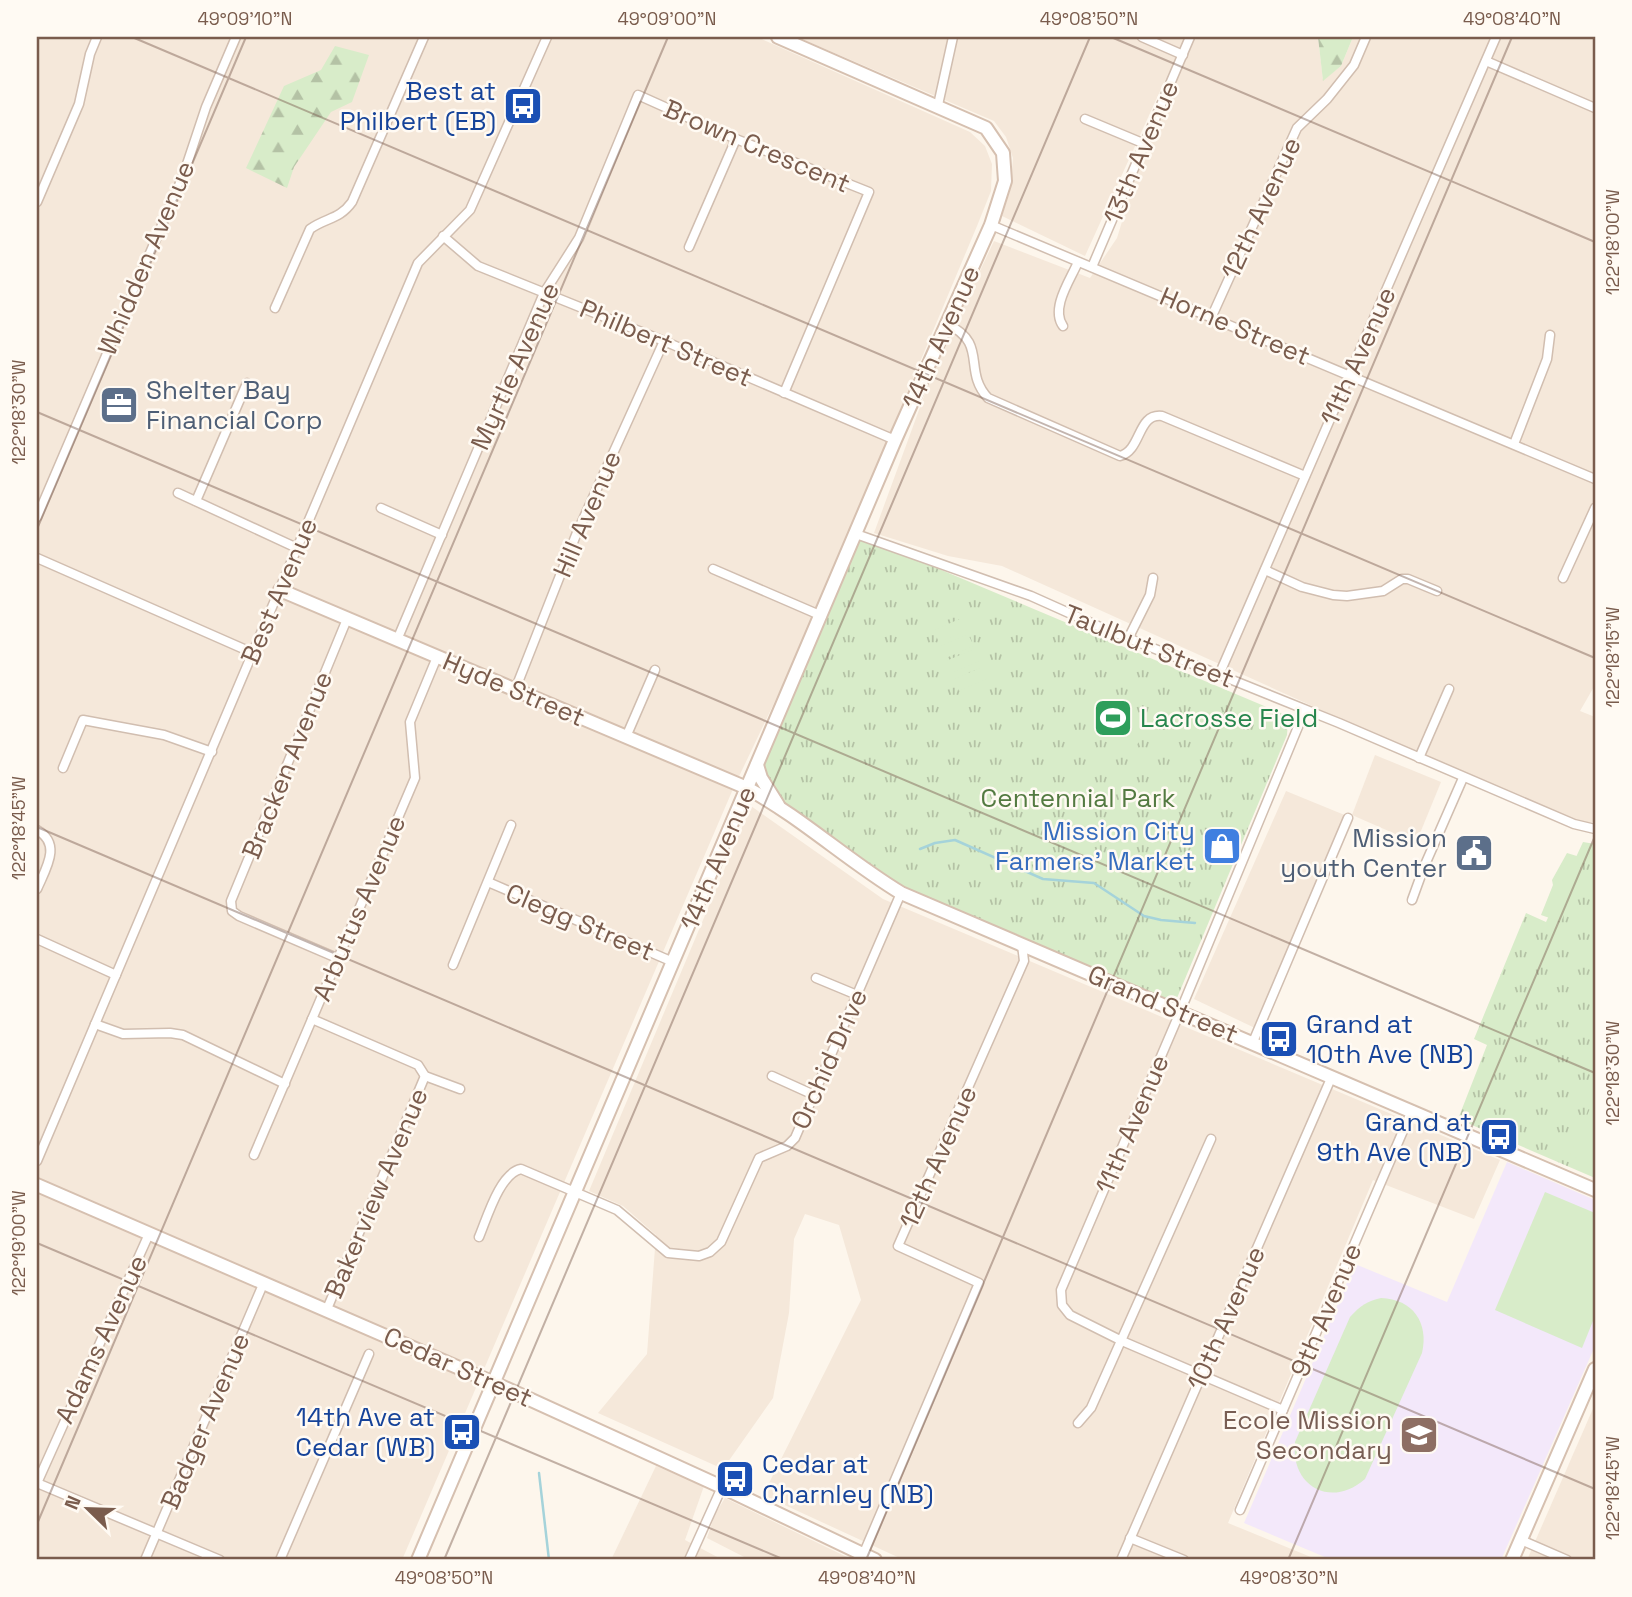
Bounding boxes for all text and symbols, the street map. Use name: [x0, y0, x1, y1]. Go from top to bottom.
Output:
text: 49°09'10"N: [198, 7, 292, 30]
text: 49°09'00"N: [618, 7, 716, 30]
text: 49°08'50"N: [1040, 7, 1138, 30]
text: 49°08'40"N: [1463, 7, 1561, 30]
place label: Best at Philbert (EB): [340, 74, 496, 138]
street label: 13th Avenue: [1096, 75, 1186, 229]
bus stop icon: Best at Philbert (EB): [502, 85, 544, 127]
street label: Brown Crescent: [659, 91, 855, 201]
street label: 12th Avenue: [1213, 132, 1309, 284]
street label: Whidden Avenue: [90, 156, 202, 360]
text: 122°18'00"W: [1601, 189, 1624, 295]
street label: 14th Avenue: [894, 260, 988, 414]
street label: Myrtle Avenue: [463, 277, 567, 455]
street label: Horne Street: [1155, 279, 1315, 373]
street label: 11th Avenue: [1312, 282, 1404, 430]
street label: Philbert Street: [575, 291, 757, 395]
text: 122°18'30"W: [7, 359, 30, 465]
place label: Shelter Bay Financial Corp: [146, 373, 322, 437]
office icon: Shelter Bay Financial Corp: [98, 384, 140, 426]
street label: Hill Avenue: [545, 446, 629, 582]
street label: Best Avenue: [233, 513, 325, 669]
street label: Taulbut Street: [1059, 596, 1239, 696]
text: 122°18'15"W: [1601, 606, 1624, 708]
street label: Hyde Street: [438, 644, 590, 734]
street label: Bracken Avenue: [234, 666, 340, 864]
sports icon: Lacrosse Field: [1092, 697, 1134, 739]
place label: Lacrosse Field: [1140, 701, 1318, 735]
text: 122°18'45"W: [7, 776, 30, 880]
street label: 14th Avenue: [672, 781, 764, 935]
park label: Centennial Park: [981, 781, 1175, 815]
street label: Arbutus Avenue: [305, 810, 413, 1006]
place label: Mission City Farmers’ Market: [995, 814, 1195, 878]
place label: Mission youth Center: [1280, 821, 1447, 885]
shop icon: Mission City Farmers’ Market: [1201, 825, 1243, 867]
public building icon: Mission youth Center: [1453, 832, 1495, 874]
street label: Clegg Street: [501, 875, 659, 969]
street label: Grand Street: [1083, 957, 1243, 1051]
street label: Orchid Drive: [783, 983, 875, 1135]
place label: Grand at 10th Ave (NB): [1306, 1007, 1473, 1071]
bus stop icon: Grand at 10th Ave (NB): [1258, 1018, 1300, 1060]
text: 122°18'30"W: [1601, 1020, 1624, 1126]
street label: 11th Avenue: [1087, 1049, 1177, 1199]
street label: 12th Avenue: [891, 1080, 985, 1234]
street label: Bakerview Avenue: [316, 1083, 436, 1303]
place label: Grand at 9th Ave (NB): [1316, 1105, 1472, 1169]
bus stop icon: Grand at 9th Ave (NB): [1478, 1116, 1520, 1158]
text: 122°19'00"W: [7, 1190, 30, 1296]
street label: 9th Avenue: [1283, 1238, 1369, 1382]
street label: 10th Avenue: [1179, 1241, 1273, 1395]
street label: Adams Avenue: [47, 1249, 155, 1429]
street label: Cedar Street: [378, 1319, 538, 1415]
street label: Badger Avenue: [153, 1328, 257, 1514]
place label: 14th Ave at Cedar (WB): [295, 1400, 435, 1464]
place label: Ecole Mission Secondary: [1223, 1403, 1392, 1467]
bus stop icon: 14th Ave at Cedar (WB): [441, 1411, 483, 1453]
school or university icon: Ecole Mission Secondary: [1398, 1414, 1440, 1456]
text: 122°18'45"W: [1601, 1436, 1624, 1540]
place label: Cedar at Charnley (NB): [762, 1447, 934, 1511]
bus stop icon: Cedar at Charnley (NB): [714, 1458, 756, 1500]
north arrow: [52, 1474, 122, 1544]
text: N: [59, 1492, 87, 1513]
text: 49°08'50"N: [395, 1566, 493, 1589]
text: 49°08'40"N: [818, 1566, 916, 1589]
text: 49°08'30"N: [1240, 1566, 1338, 1589]

